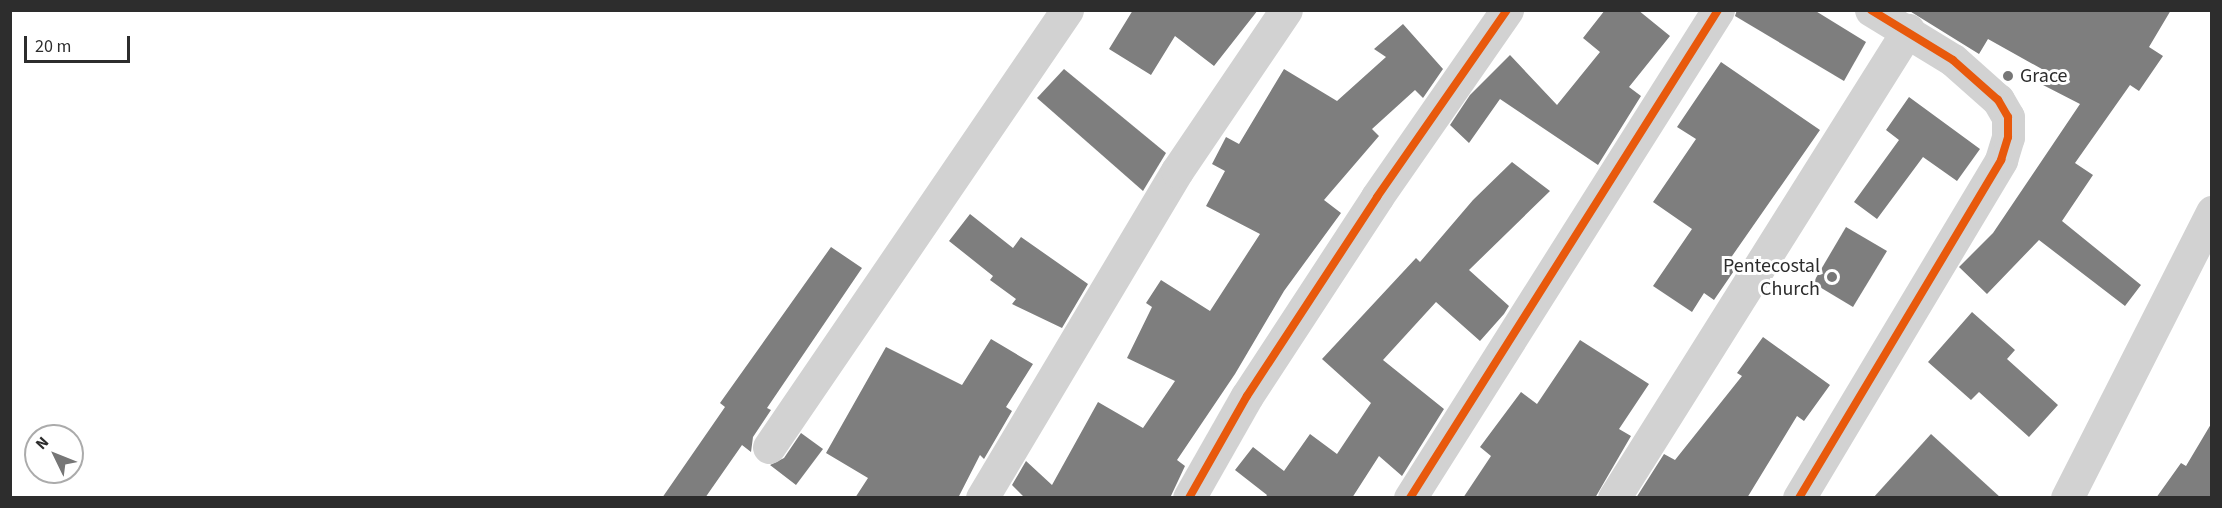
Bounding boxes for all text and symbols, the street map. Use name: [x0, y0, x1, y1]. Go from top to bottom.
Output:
scale bar: [27, 24, 134, 62]
text: 20 m: [35, 34, 71, 59]
place label: Grace: [2020, 64, 2068, 88]
marker: Grace: [2001, 69, 2015, 83]
place label: Pentecostal Church: [1723, 254, 1820, 301]
marker: Pentecostal Church: [1825, 270, 1839, 284]
north arrow: [24, 424, 84, 484]
text: N: [31, 432, 54, 454]

